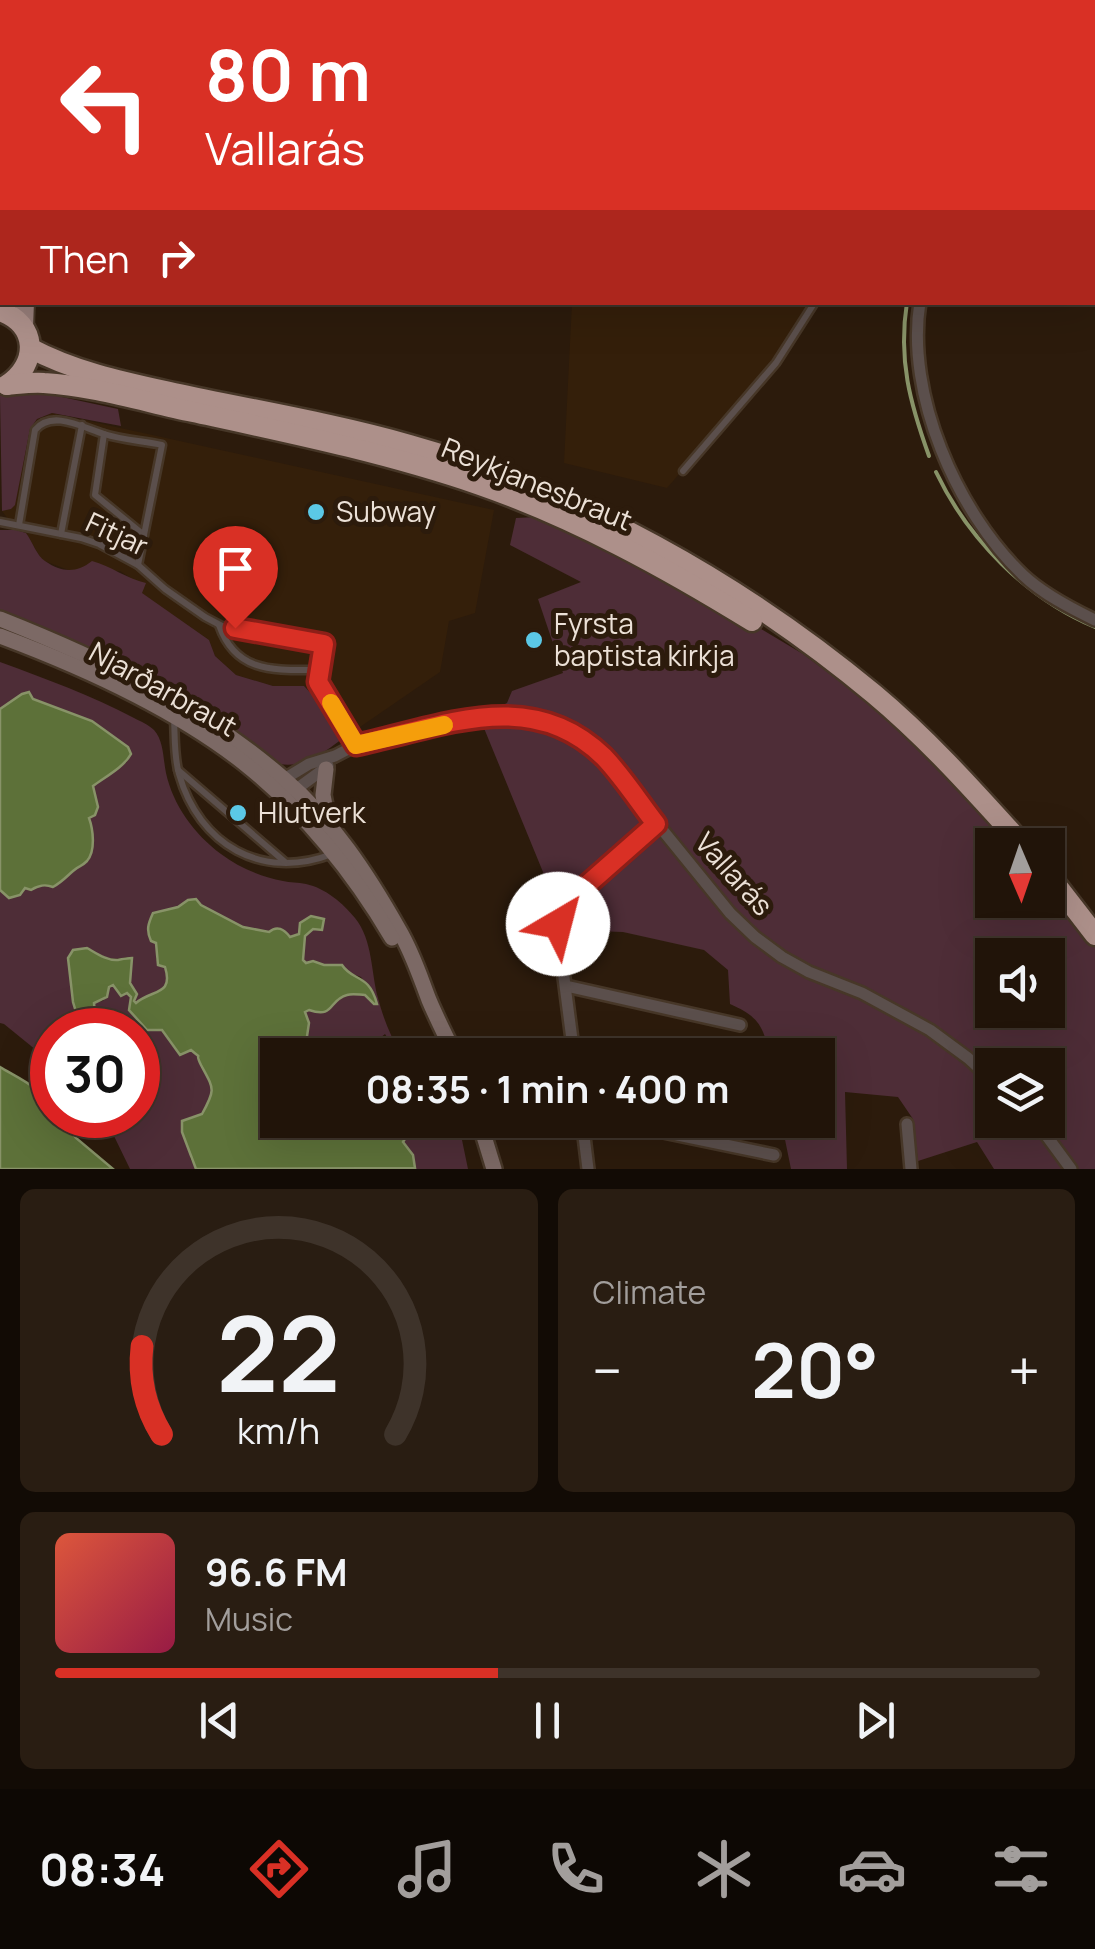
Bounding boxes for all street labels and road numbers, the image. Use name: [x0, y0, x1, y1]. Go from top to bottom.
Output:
street label: Reykjanesbraut: [437, 428, 638, 539]
street label: Fitjar: [80, 502, 155, 564]
street label: Njarðarbraut: [83, 632, 244, 744]
street label: Vallarás: [687, 824, 782, 923]

